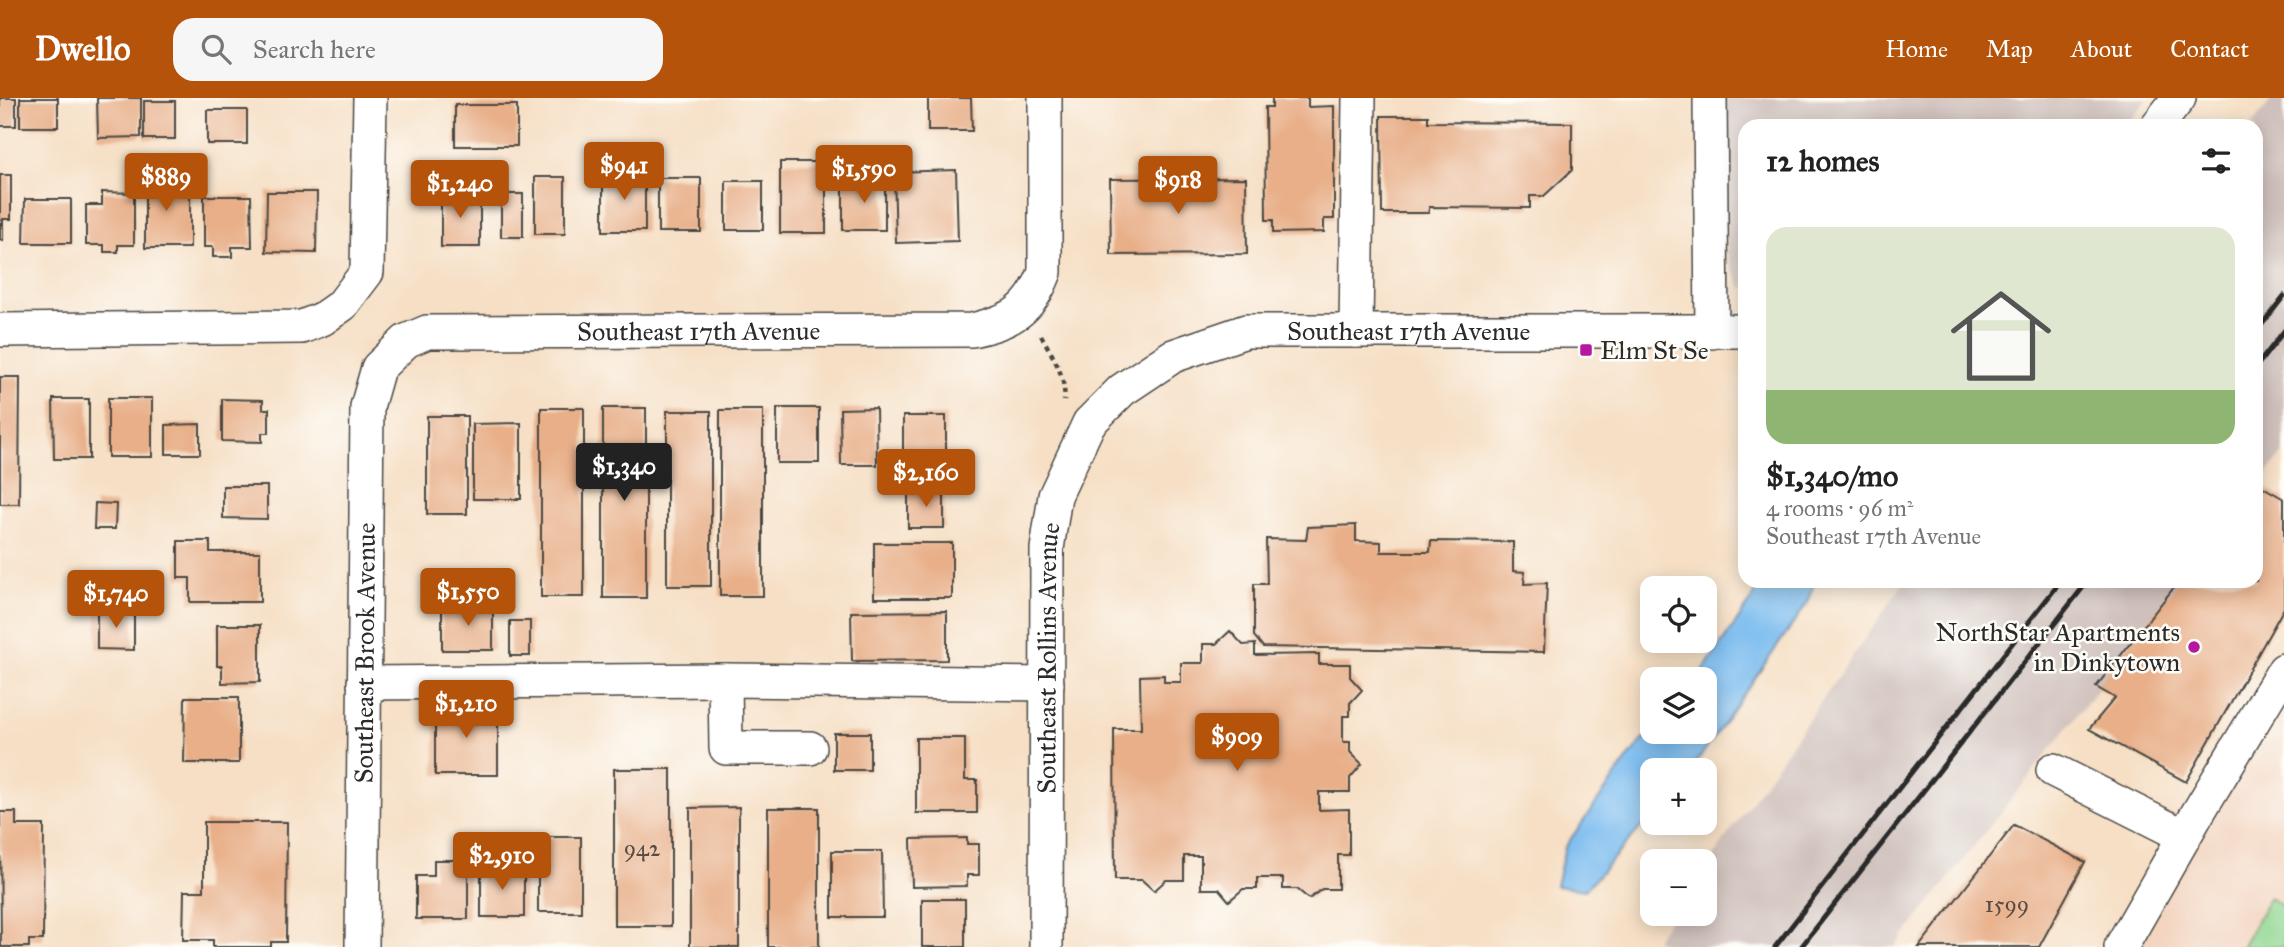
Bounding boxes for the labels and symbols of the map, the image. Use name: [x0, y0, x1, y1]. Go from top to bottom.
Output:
pin: $941: [583, 142, 665, 202]
pin: $1,590: [807, 146, 921, 205]
pin: $889: [125, 153, 207, 213]
pin: $918: [1137, 156, 1219, 216]
pin: $1,240: [403, 160, 517, 220]
street label: Southeast 17th Avenue: [577, 315, 821, 347]
street label: Southeast 17th Avenue: [1287, 315, 1531, 347]
place label: Elm St Se: [1600, 334, 1709, 366]
marker: Elm St Se: [1578, 342, 1594, 358]
pin: $1,340: [567, 444, 681, 503]
pin: $2,160: [869, 450, 983, 509]
street label: Southeast Rollins Avenue: [1030, 520, 1067, 794]
street label: Southeast Brook Avenue: [348, 522, 382, 784]
pin: $1,550: [411, 568, 525, 628]
pin: $1,740: [59, 570, 173, 630]
place label: NorthStar Apartments in Dinkytown: [1936, 616, 2180, 678]
marker: NorthStar Apartments in Dinkytown: [2186, 639, 2202, 655]
pin: $1,210: [409, 680, 523, 740]
pin: $909: [1196, 714, 1278, 773]
pin: $2,910: [445, 832, 559, 892]
house number: 942: [624, 834, 661, 862]
house number: 1599: [1985, 890, 2029, 918]

